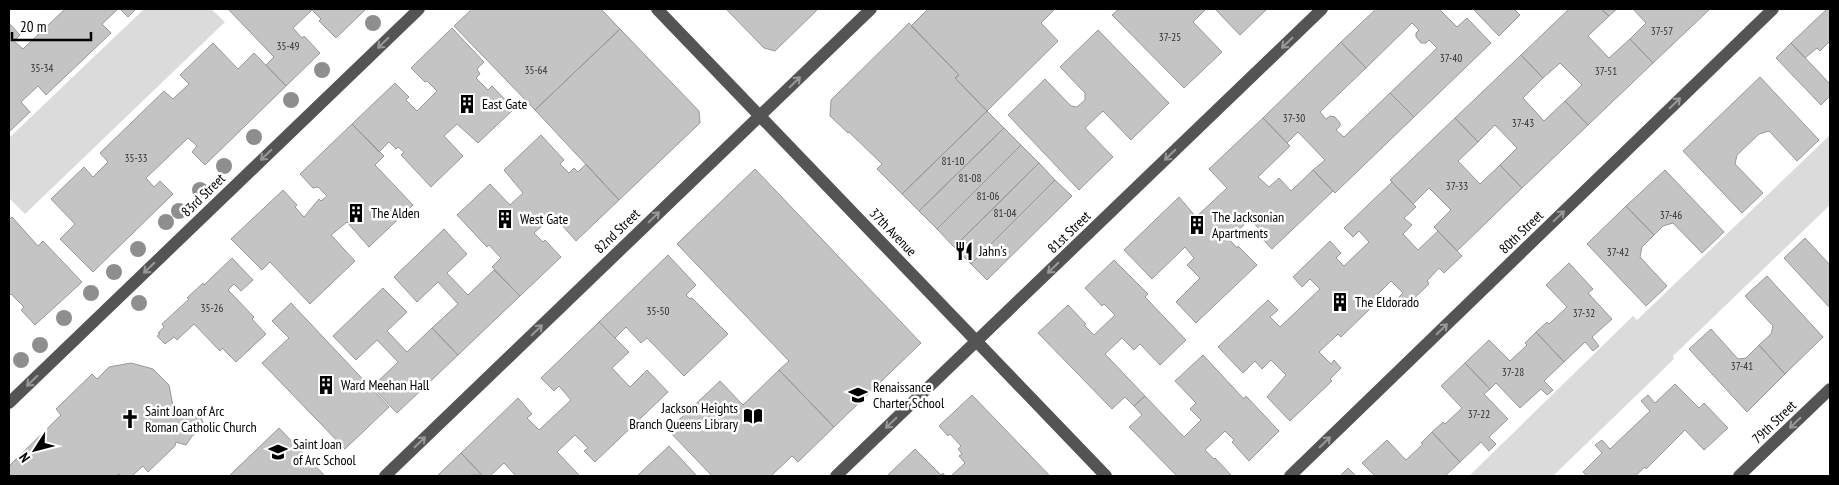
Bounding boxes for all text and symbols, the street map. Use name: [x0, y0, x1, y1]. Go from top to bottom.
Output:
scale bar: [12, 10, 91, 42]
text: 20 m: [20, 17, 46, 36]
house number: 37-57: [1651, 24, 1673, 38]
house number: 37-25: [1159, 30, 1181, 44]
one-way arrow: [378, 36, 390, 48]
one-way arrow: [1281, 36, 1293, 49]
house number: 35-49: [276, 39, 300, 53]
house number: 37-40: [1440, 51, 1462, 65]
house number: 35-34: [30, 61, 54, 75]
house number: 35-64: [524, 63, 548, 77]
house number: 37-51: [1595, 64, 1617, 78]
one-way arrow: [789, 76, 801, 88]
building icon: East Gate: [456, 93, 478, 115]
place label: East Gate: [482, 95, 527, 113]
one-way arrow: [1669, 97, 1682, 109]
house number: 37-30: [1283, 111, 1305, 125]
house number: 37-43: [1512, 116, 1534, 130]
one-way arrow: [260, 149, 273, 161]
one-way arrow: [1164, 149, 1176, 161]
house number: 35-33: [124, 151, 148, 165]
house number: 81-10: [941, 154, 965, 168]
street label: 83rd Street: [177, 170, 229, 220]
house number: 81-08: [958, 171, 982, 185]
house number: 37-33: [1446, 179, 1468, 193]
house number: 81-06: [976, 189, 1000, 203]
building icon: The Alden: [345, 202, 367, 224]
place label: The Alden: [371, 204, 420, 222]
street label: 37th Avenue: [866, 204, 921, 260]
street label: 82nd Street: [590, 205, 644, 257]
house number: 81-04: [993, 206, 1017, 220]
street label: 80th Street: [1495, 206, 1547, 257]
street label: 81st Street: [1044, 207, 1094, 257]
building icon: West Gate: [494, 208, 516, 230]
place label: The Jacksonian Apartments: [1212, 208, 1284, 242]
house number: 37-46: [1660, 208, 1682, 222]
place label: West Gate: [520, 210, 568, 228]
one-way arrow: [1552, 210, 1565, 222]
one-way arrow: [648, 211, 660, 223]
building icon: The Jacksonian Apartments: [1186, 214, 1208, 236]
restaurant icon: Jahn's: [953, 240, 975, 262]
place label: Jahn's: [978, 242, 1007, 260]
house number: 37-42: [1607, 245, 1629, 259]
one-way arrow: [143, 262, 156, 274]
one-way arrow: [1046, 262, 1059, 274]
building icon: The Eldorado: [1329, 291, 1351, 313]
place label: The Eldorado: [1355, 293, 1419, 311]
house number: 35-26: [200, 301, 224, 315]
house number: 35-50: [646, 304, 670, 318]
house number: 37-32: [1573, 306, 1595, 320]
one-way arrow: [1435, 323, 1448, 335]
one-way arrow: [531, 324, 543, 336]
house number: 37-41: [1731, 359, 1753, 373]
house number: 37-28: [1502, 365, 1524, 379]
building icon: Ward Meehan Hall: [315, 374, 337, 396]
one-way arrow: [26, 375, 39, 387]
place label: Ward Meehan Hall: [341, 376, 430, 394]
place label: Renaissance Charter School: [873, 378, 945, 412]
school or university icon: Renaissance Charter School: [847, 384, 869, 406]
street label: 79th Street: [1748, 396, 1800, 447]
place label: Jackson Heights Branch Queens Library: [629, 399, 739, 433]
place label: Saint Joan of Arc Roman Catholic Church: [145, 402, 257, 436]
library icon: Jackson Heights Branch Queens Library: [742, 405, 764, 427]
house number: 37-22: [1468, 407, 1490, 421]
church icon: Saint Joan of Arc Roman Catholic Church: [119, 408, 141, 430]
one-way arrow: [885, 417, 897, 430]
one-way arrow: [1789, 417, 1801, 429]
north arrow: [10, 425, 60, 475]
place label: Saint Joan of Arc School: [293, 435, 356, 469]
one-way arrow: [414, 436, 426, 449]
one-way arrow: [1319, 436, 1331, 448]
school or university icon: Saint Joan of Arc School: [267, 441, 289, 463]
text: N: [15, 449, 34, 466]

